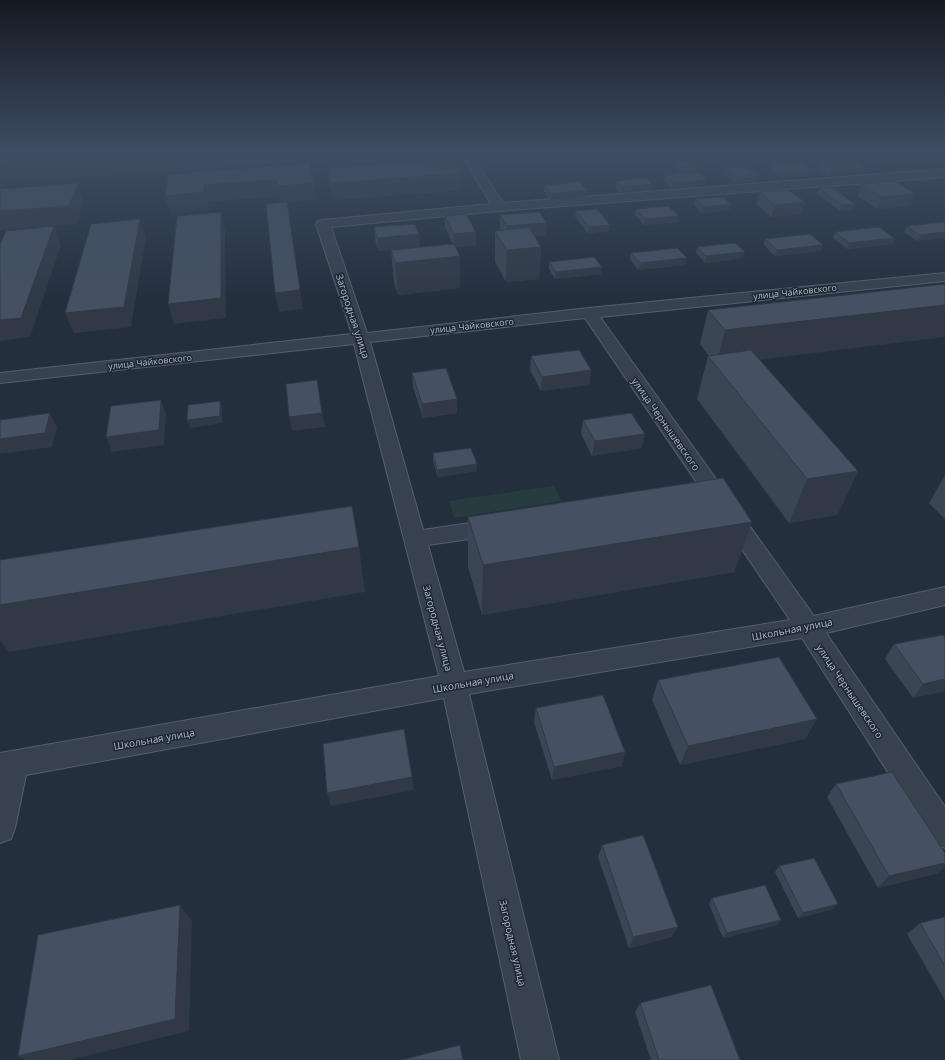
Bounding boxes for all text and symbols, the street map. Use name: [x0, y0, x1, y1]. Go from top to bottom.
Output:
street label: Загородная улица: [333, 272, 373, 360]
street label: улица Чайковского: [752, 281, 838, 302]
street label: улица Чайковского: [429, 315, 515, 336]
street label: улица Чайковского: [107, 351, 193, 372]
street label: улица Чернышевского: [629, 375, 703, 473]
street label: Загородная улица: [420, 583, 456, 673]
street label: Школьная улица: [750, 614, 834, 644]
street label: улица Чернышевского: [813, 641, 887, 741]
street label: Школьная улица: [431, 668, 515, 696]
street label: Школьная улица: [112, 725, 196, 753]
street label: Загородная улица: [496, 898, 530, 988]

